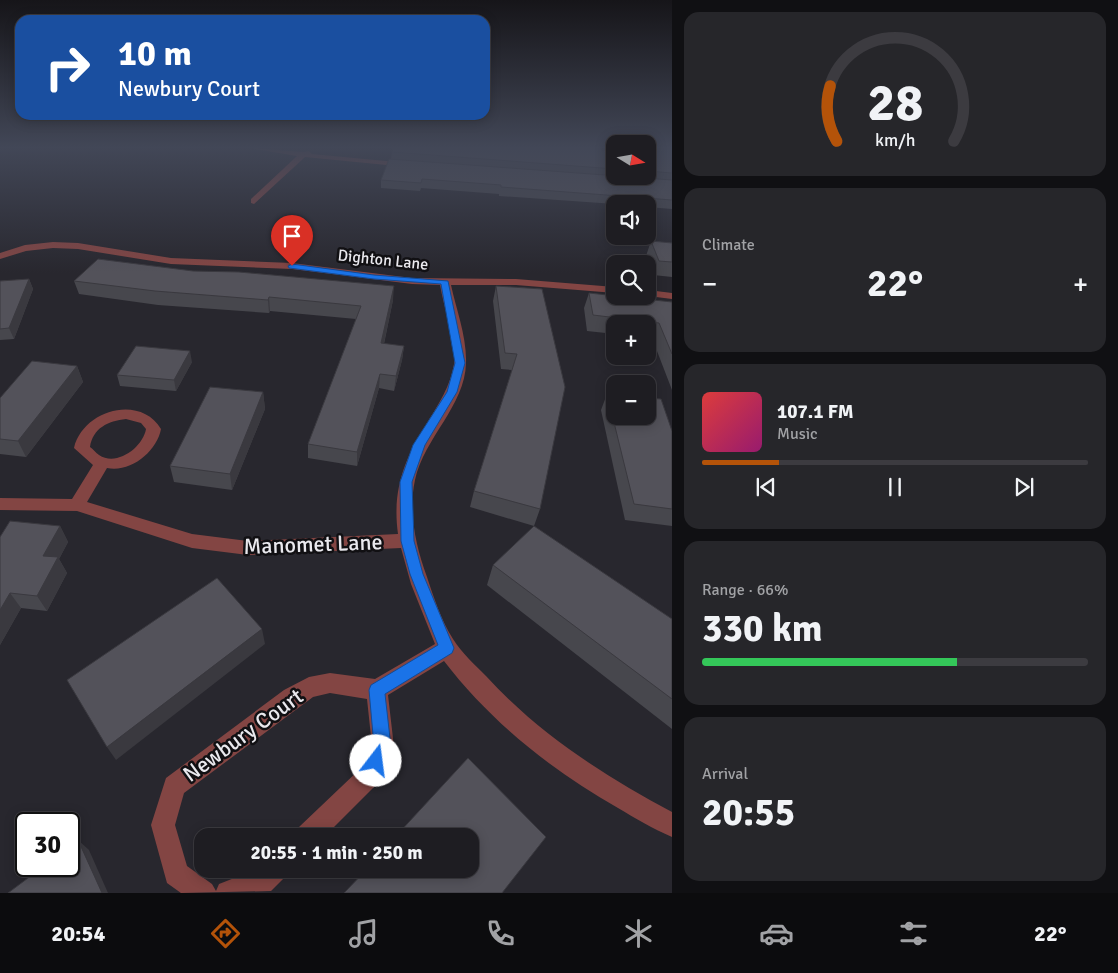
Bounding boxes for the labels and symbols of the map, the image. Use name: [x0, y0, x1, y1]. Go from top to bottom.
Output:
north arrow: [606, 135, 656, 185]
pin: [271, 215, 313, 266]
street label: Dighton Lane: [337, 245, 429, 275]
street label: Manomet Lane: [243, 528, 383, 560]
street label: Newbury Court: [178, 682, 309, 788]
position arrow: [349, 734, 401, 786]
speed limit sign: 30: [15, 812, 80, 877]

